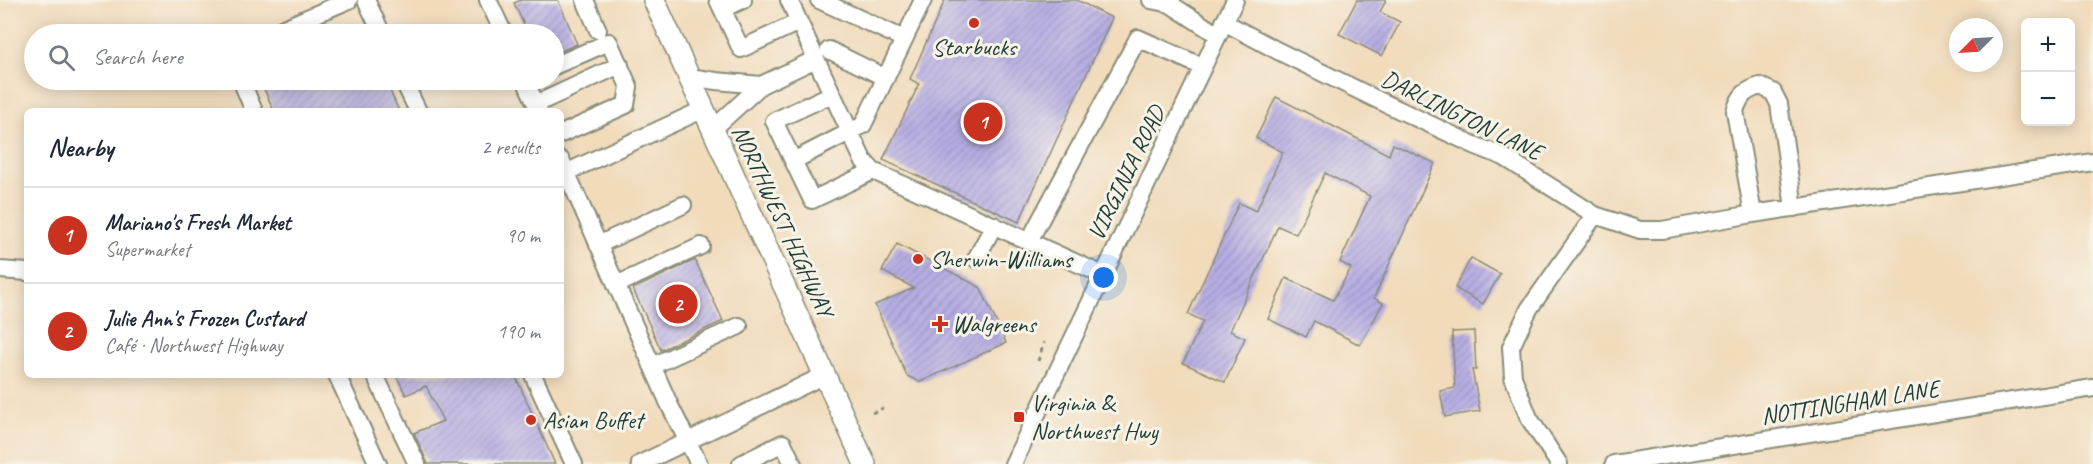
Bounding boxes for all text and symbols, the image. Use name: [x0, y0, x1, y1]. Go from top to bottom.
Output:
marker: Starbucks: [967, 16, 981, 30]
north arrow: [1949, 18, 2003, 72]
map controls: [2021, 18, 2075, 126]
button: +: [2021, 18, 2075, 72]
search box: [24, 24, 564, 90]
place label: Starbucks: [932, 32, 1018, 62]
icon: search: [45, 41, 78, 74]
text: Search here: [93, 43, 183, 71]
street label: DARLINGTON LANE: [1377, 63, 1550, 168]
button: −: [2021, 72, 2075, 126]
street label: VIRGINIA ROAD: [1081, 99, 1172, 245]
pin: 1: [964, 100, 1002, 144]
street label: NORTHWEST HIGHWAY: [725, 120, 842, 324]
text: Nearby: [48, 131, 113, 164]
text: 2 results: [481, 135, 540, 160]
text: Mariano's Fresh Market: [105, 209, 291, 237]
text: 1: [63, 223, 72, 248]
text: 90 m: [506, 223, 540, 248]
text: Supermarket: [105, 237, 190, 262]
place label: Sherwin-Williams: [930, 244, 1075, 274]
marker: Sherwin-Williams: [911, 252, 925, 266]
your location: [1089, 263, 1118, 292]
pin: 2: [658, 282, 698, 326]
text: Julie Ann's Frozen Custard: [105, 305, 304, 333]
place label: Walgreens: [952, 309, 1037, 339]
marker: Walgreens: [933, 317, 947, 331]
text: 2: [63, 319, 72, 344]
text: 190 m: [497, 319, 540, 344]
text: Café · Northwest Highway: [105, 333, 283, 358]
street label: NOTTINGHAM LANE: [1759, 373, 1944, 431]
place label: Virginia & Northwest Hwy: [1031, 388, 1159, 446]
place label: Asian Buffet: [543, 405, 646, 435]
marker: Virginia & Northwest Hwy: [1012, 410, 1026, 424]
marker: Asian Buffet: [524, 413, 538, 427]

